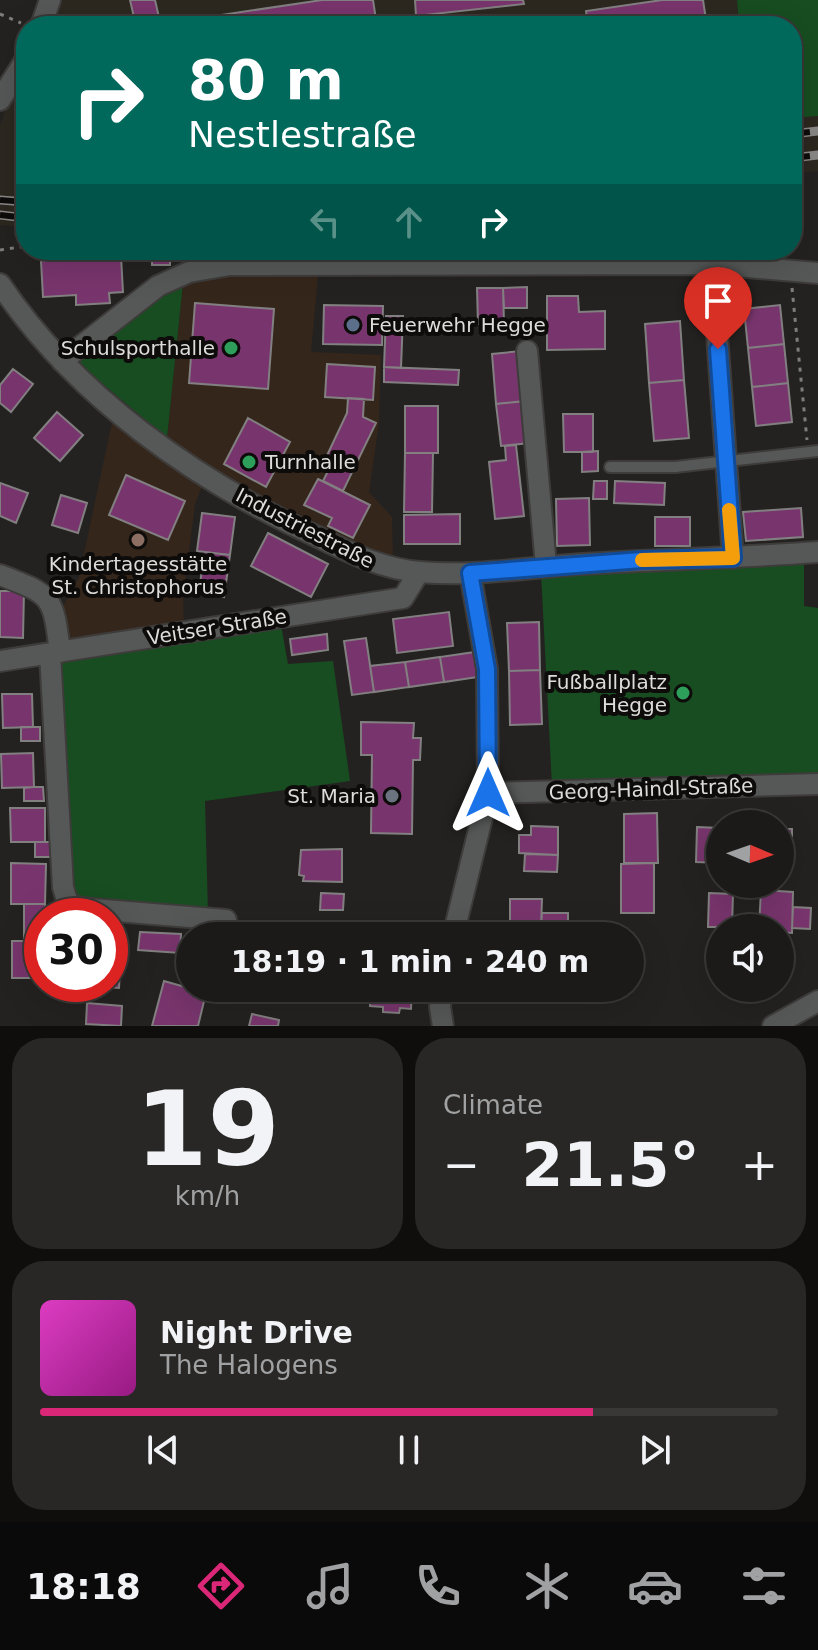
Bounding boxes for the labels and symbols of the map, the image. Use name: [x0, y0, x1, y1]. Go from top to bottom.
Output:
pin: [684, 267, 752, 349]
place label: Feuerwehr Hegge: [369, 313, 546, 337]
marker: Feuerwehr Hegge: [344, 316, 362, 334]
place label: Schulsporthalle: [61, 336, 215, 360]
marker: Schulsporthalle: [222, 339, 240, 357]
place label: Turnhalle: [264, 450, 356, 474]
marker: Turnhalle: [240, 453, 258, 471]
street label: Industriestraße: [232, 483, 378, 573]
marker: Kindertagesstätte St. Christophorus: [129, 531, 147, 549]
place label: Kindertagesstätte St. Christophorus: [49, 552, 227, 599]
street label: Veitser Straße: [145, 604, 289, 650]
place label: Fußballplatz Hegge: [546, 670, 667, 717]
marker: Fußballplatz Hegge: [674, 684, 692, 702]
position arrow: [446, 751, 530, 835]
street label: Georg-Haindl-Straße: [548, 773, 754, 805]
place label: St. Maria: [287, 784, 376, 808]
marker: St. Maria: [383, 787, 401, 805]
north arrow: [706, 810, 794, 898]
speed limit sign: 30: [24, 898, 128, 1002]

